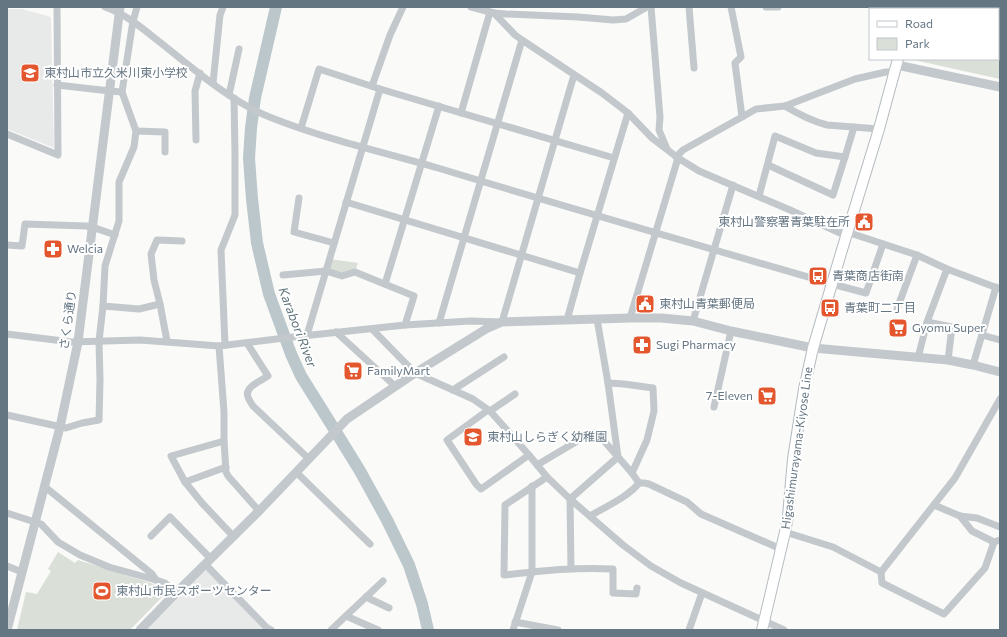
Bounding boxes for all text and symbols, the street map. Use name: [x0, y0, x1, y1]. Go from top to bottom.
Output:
legend: [869, 8, 999, 60]
text: Road: [905, 16, 933, 30]
text: Park: [905, 36, 931, 50]
school or university icon: 東村山市立久米川東小学校: [19, 62, 41, 84]
place label: 東村山市立久米川東小学校: [44, 65, 188, 79]
public building icon: 東村山警察署青葉駐在所: [853, 211, 875, 233]
place label: 東村山警察署青葉駐在所: [718, 214, 850, 228]
pharmacy icon: Welcia: [42, 238, 64, 260]
place label: Welcia: [67, 241, 103, 255]
bus stop icon: 青葉商店街南: [807, 265, 829, 287]
place label: 青葉商店街南: [832, 268, 904, 282]
water label: Karabori River: [275, 285, 321, 370]
street label: さくら通り: [56, 289, 78, 351]
public building icon: 東村山青葉郵便局: [634, 293, 656, 315]
place label: 東村山青葉郵便局: [659, 296, 755, 310]
bus stop icon: 青葉町二丁目: [819, 297, 841, 319]
place label: 青葉町二丁目: [844, 300, 916, 314]
supermarket icon: Gyomu Super: [887, 317, 909, 339]
place label: Gyomu Super: [912, 320, 985, 334]
pharmacy icon: Sugi Pharmacy: [631, 334, 653, 356]
place label: Sugi Pharmacy: [656, 337, 736, 351]
supermarket icon: FamilyMart: [342, 360, 364, 382]
place label: FamilyMart: [367, 363, 430, 377]
street label: Higashimurayama-Kiyose Line: [778, 366, 814, 530]
supermarket icon: 7-Eleven: [756, 385, 778, 407]
place label: 7-Eleven: [706, 388, 753, 402]
school or university icon: 東村山しらぎく幼稚園: [462, 426, 484, 448]
place label: 東村山しらぎく幼稚園: [487, 429, 607, 443]
sports icon: 東村山市民スポーツセンター: [91, 580, 113, 602]
place label: 東村山市民スポーツセンター: [116, 583, 272, 597]

